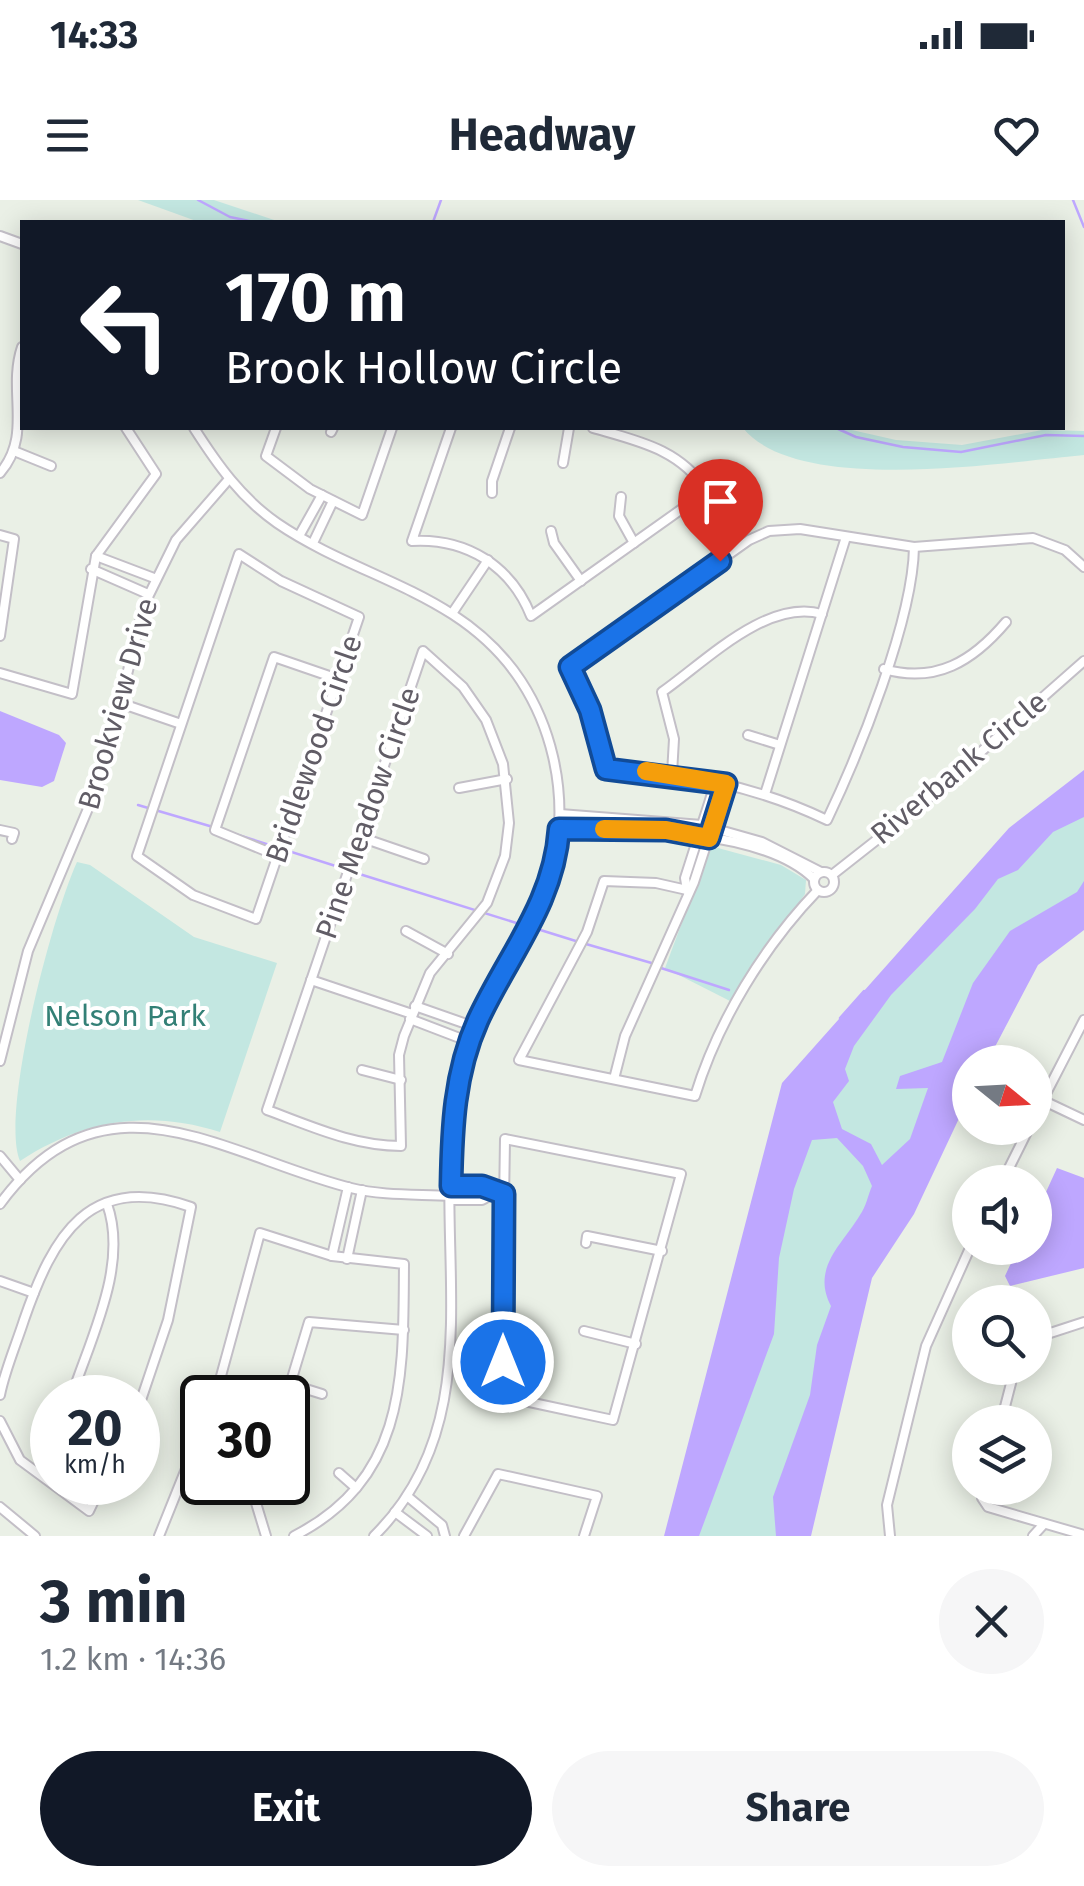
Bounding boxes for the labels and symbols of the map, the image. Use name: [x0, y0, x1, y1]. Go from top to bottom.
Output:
pin: [678, 459, 763, 562]
street label: Brookview Drive: [71, 594, 165, 814]
street label: Bridlewood Circle: [258, 630, 370, 868]
street label: Pine Meadow Circle: [308, 682, 428, 944]
street label: Riverbank Circle: [863, 684, 1055, 852]
park label: Nelson Park: [44, 998, 207, 1034]
north arrow: [952, 1045, 1052, 1145]
position arrow: [451, 1310, 555, 1414]
speed limit sign: 30: [180, 1375, 310, 1505]

